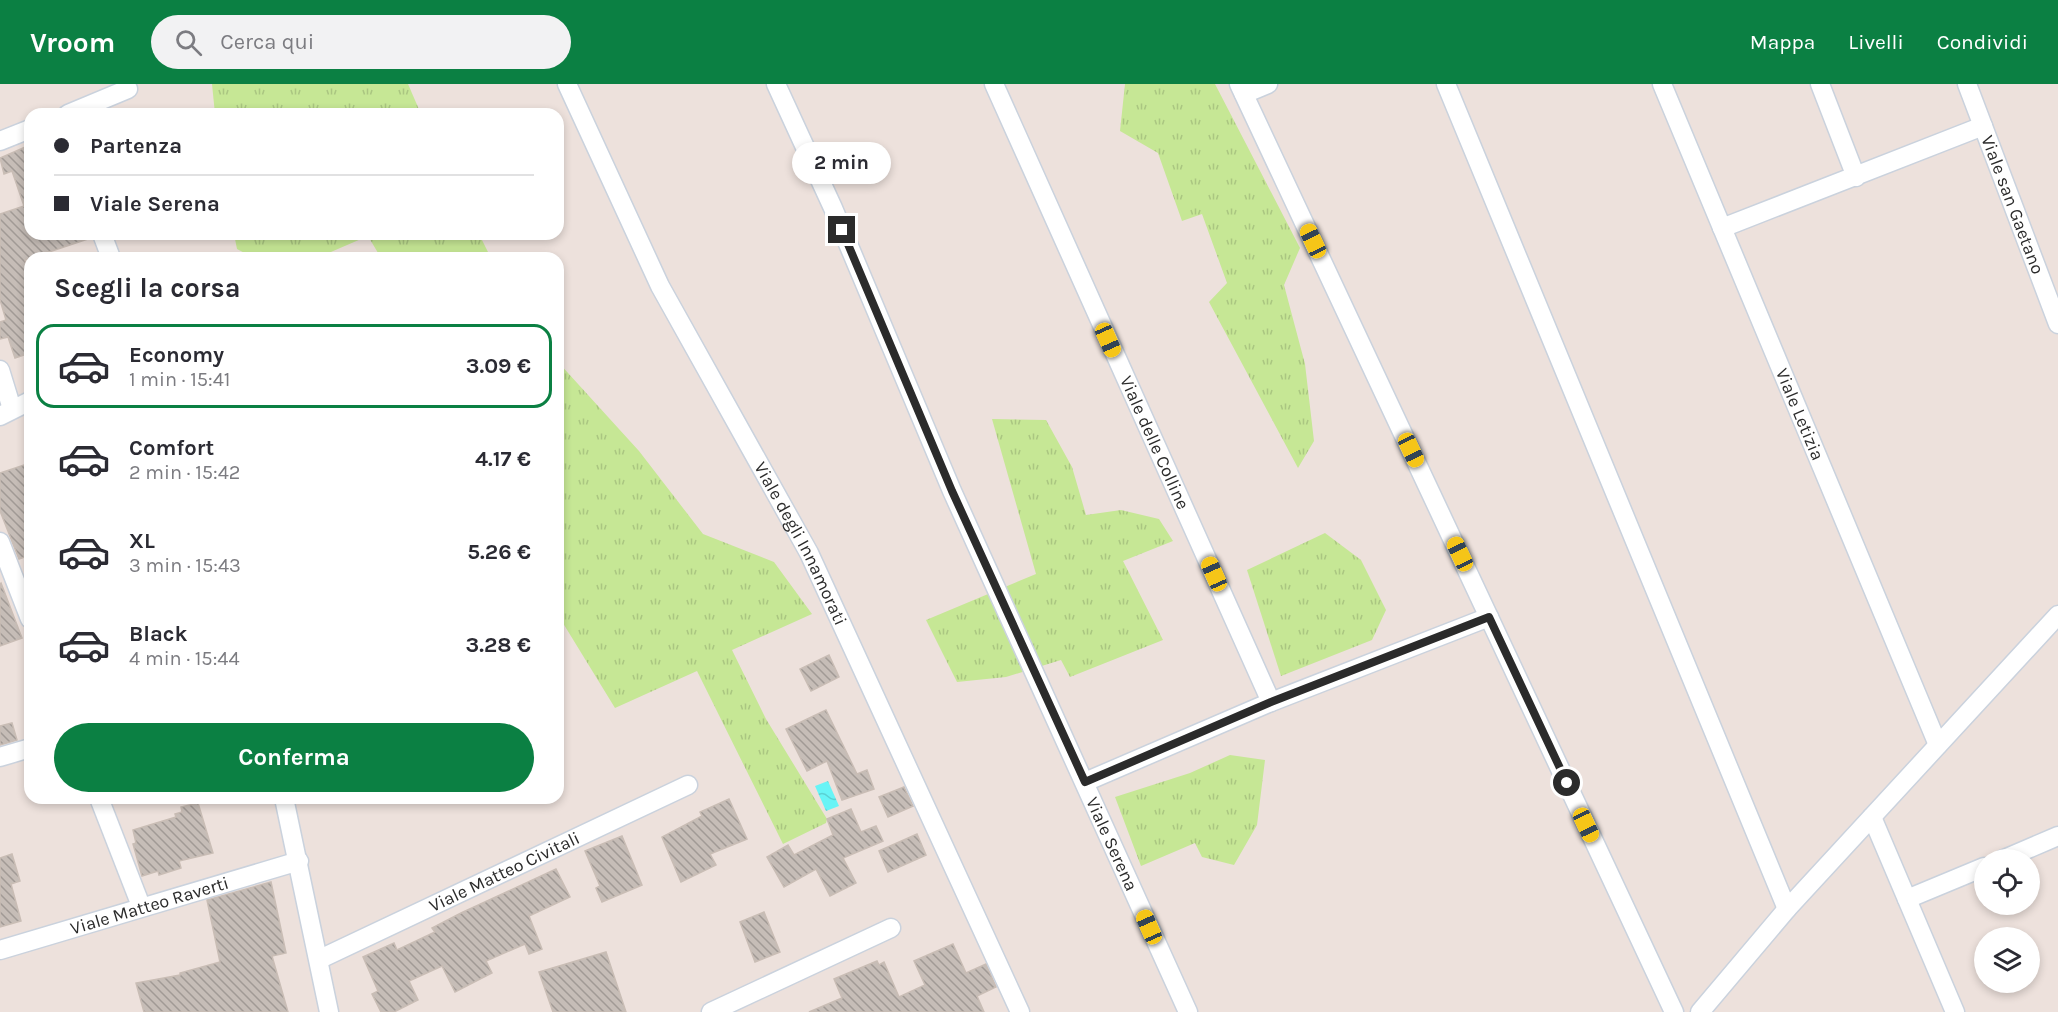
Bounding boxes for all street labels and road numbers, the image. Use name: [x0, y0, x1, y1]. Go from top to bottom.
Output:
street label: Viale san Gaetano: [1976, 132, 2049, 277]
street label: Viale Letizia: [1771, 365, 1829, 464]
street label: Viale delle Colline: [1115, 372, 1194, 513]
street label: Viale degli Innamorati: [749, 458, 852, 629]
street label: Viale Serena: [1081, 794, 1143, 894]
street label: Viale Matteo Civitali: [426, 827, 583, 917]
street label: Viale Matteo Raverti: [68, 872, 231, 939]

